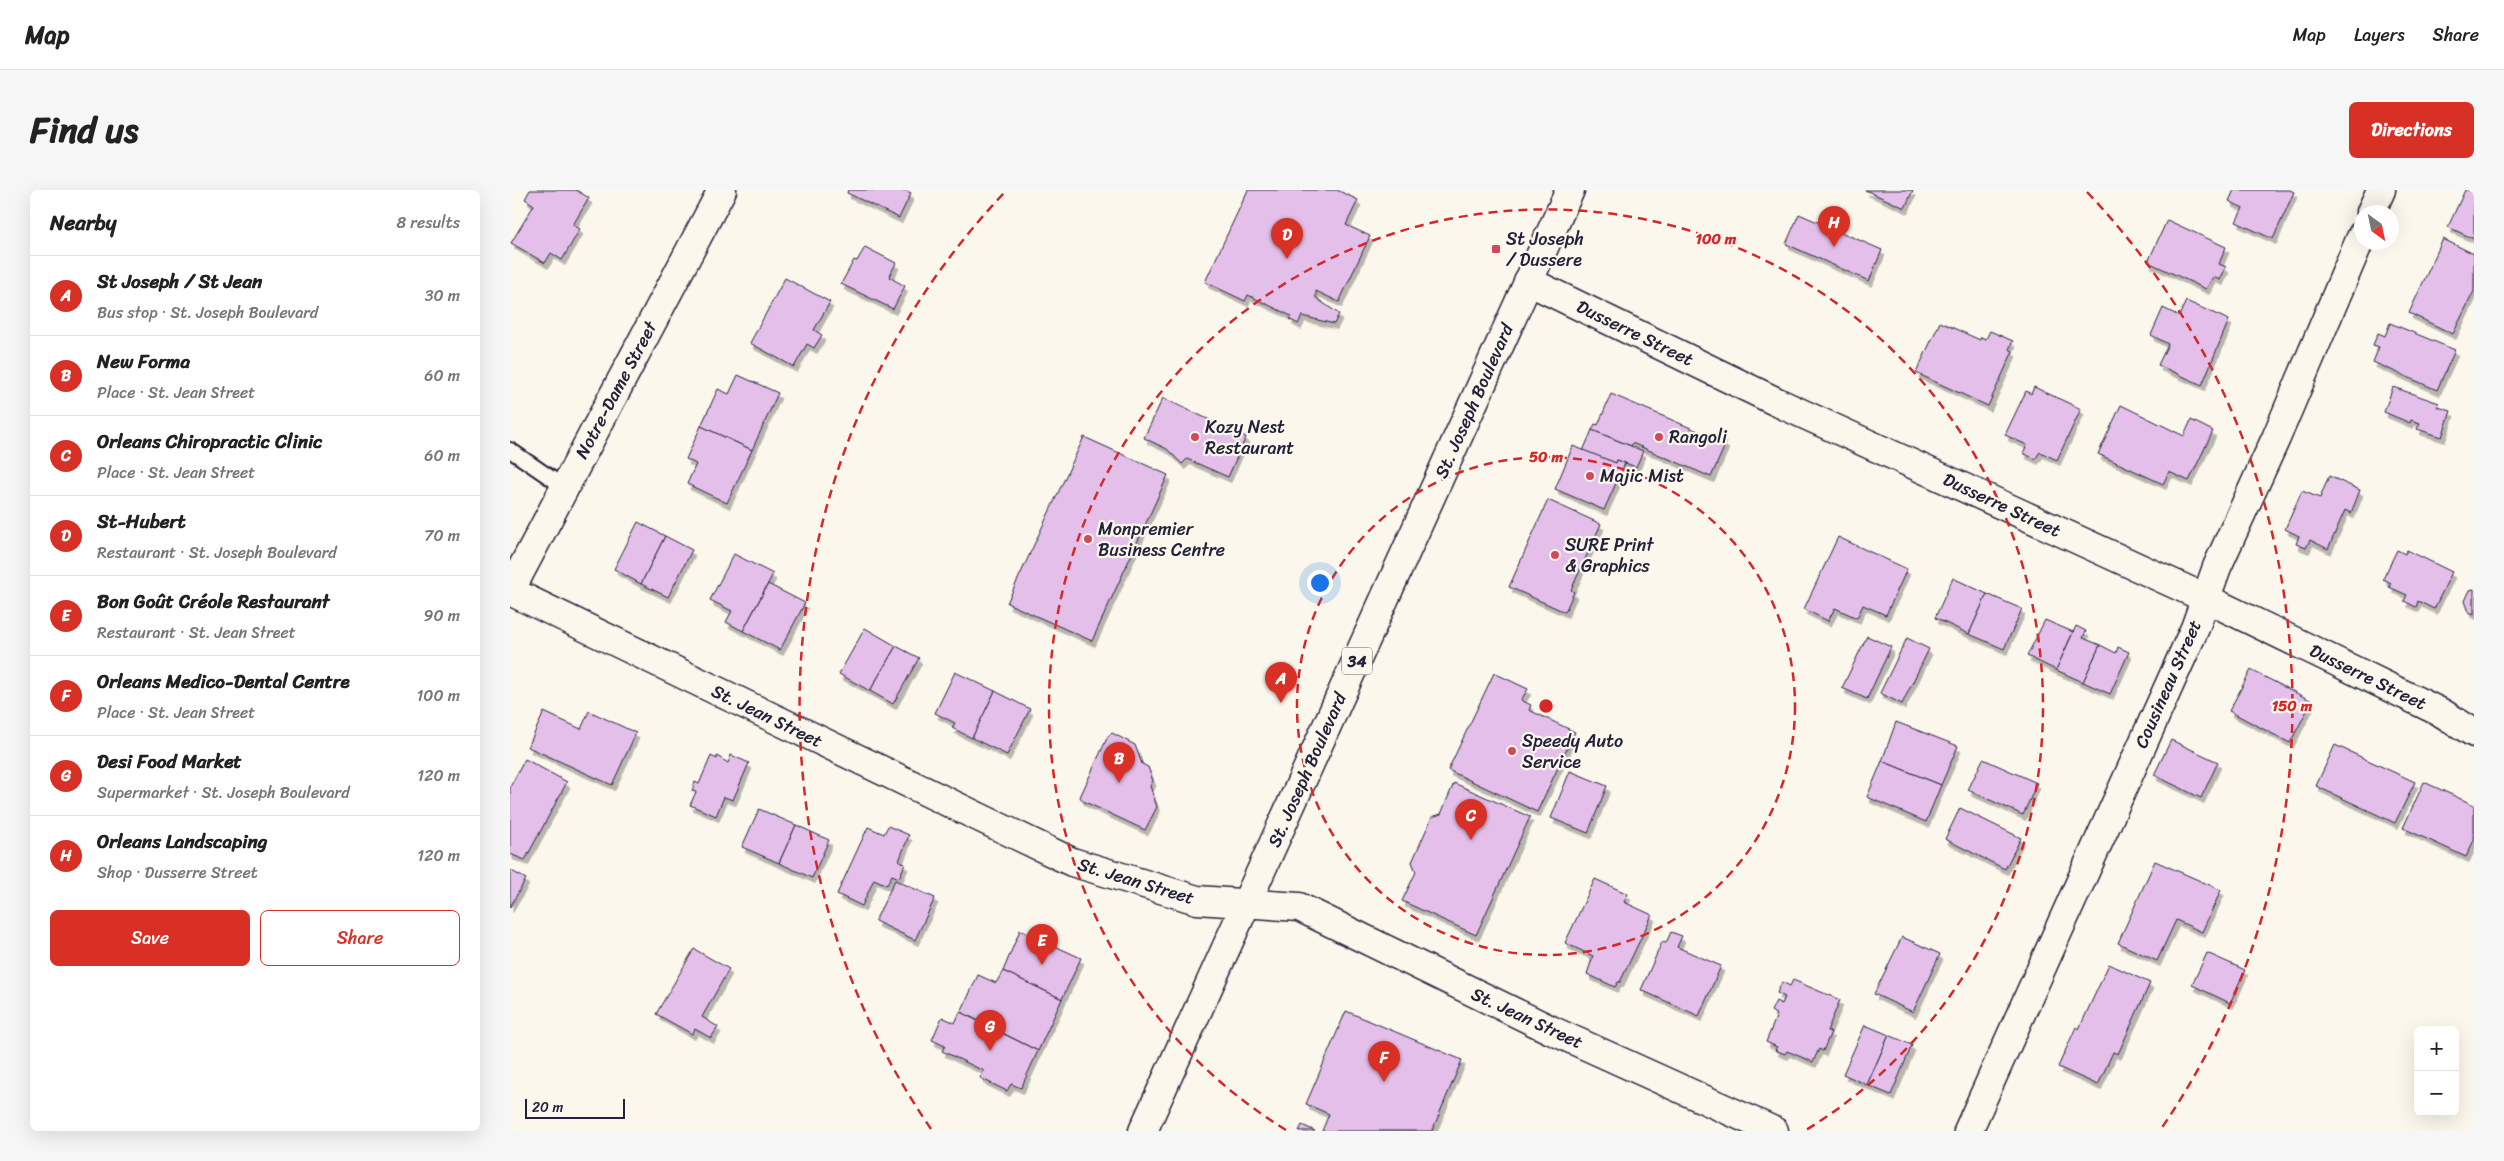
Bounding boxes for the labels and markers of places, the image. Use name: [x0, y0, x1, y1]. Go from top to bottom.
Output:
pin: H: [1818, 206, 1850, 247]
pin: D: [1271, 218, 1303, 259]
place label: St Joseph / Dussere: [1506, 223, 1584, 276]
marker: St Joseph / Dussere: [1490, 243, 1502, 255]
place label: Kozy Nest Restaurant: [1205, 411, 1294, 464]
place label: Rangoli: [1669, 421, 1728, 453]
marker: Kozy Nest Restaurant: [1189, 431, 1201, 443]
marker: Rangoli: [1653, 431, 1665, 443]
place label: Majic Mist: [1600, 460, 1684, 492]
marker: Majic Mist: [1584, 470, 1596, 482]
place label: Monpremier Business Centre: [1098, 513, 1225, 566]
place label: SURE Print & Graphics: [1565, 529, 1654, 582]
marker: Monpremier Business Centre: [1082, 533, 1094, 545]
marker: SURE Print & Graphics: [1549, 549, 1561, 561]
pin: A: [1265, 662, 1297, 703]
centre of rings: [1537, 697, 1555, 715]
place label: Speedy Auto Service: [1522, 725, 1623, 778]
pin: B: [1103, 742, 1135, 783]
marker: Speedy Auto Service: [1506, 745, 1518, 757]
pin: C: [1455, 799, 1487, 840]
pin: E: [1026, 924, 1058, 965]
pin: G: [974, 1010, 1006, 1051]
pin: F: [1368, 1041, 1400, 1082]

